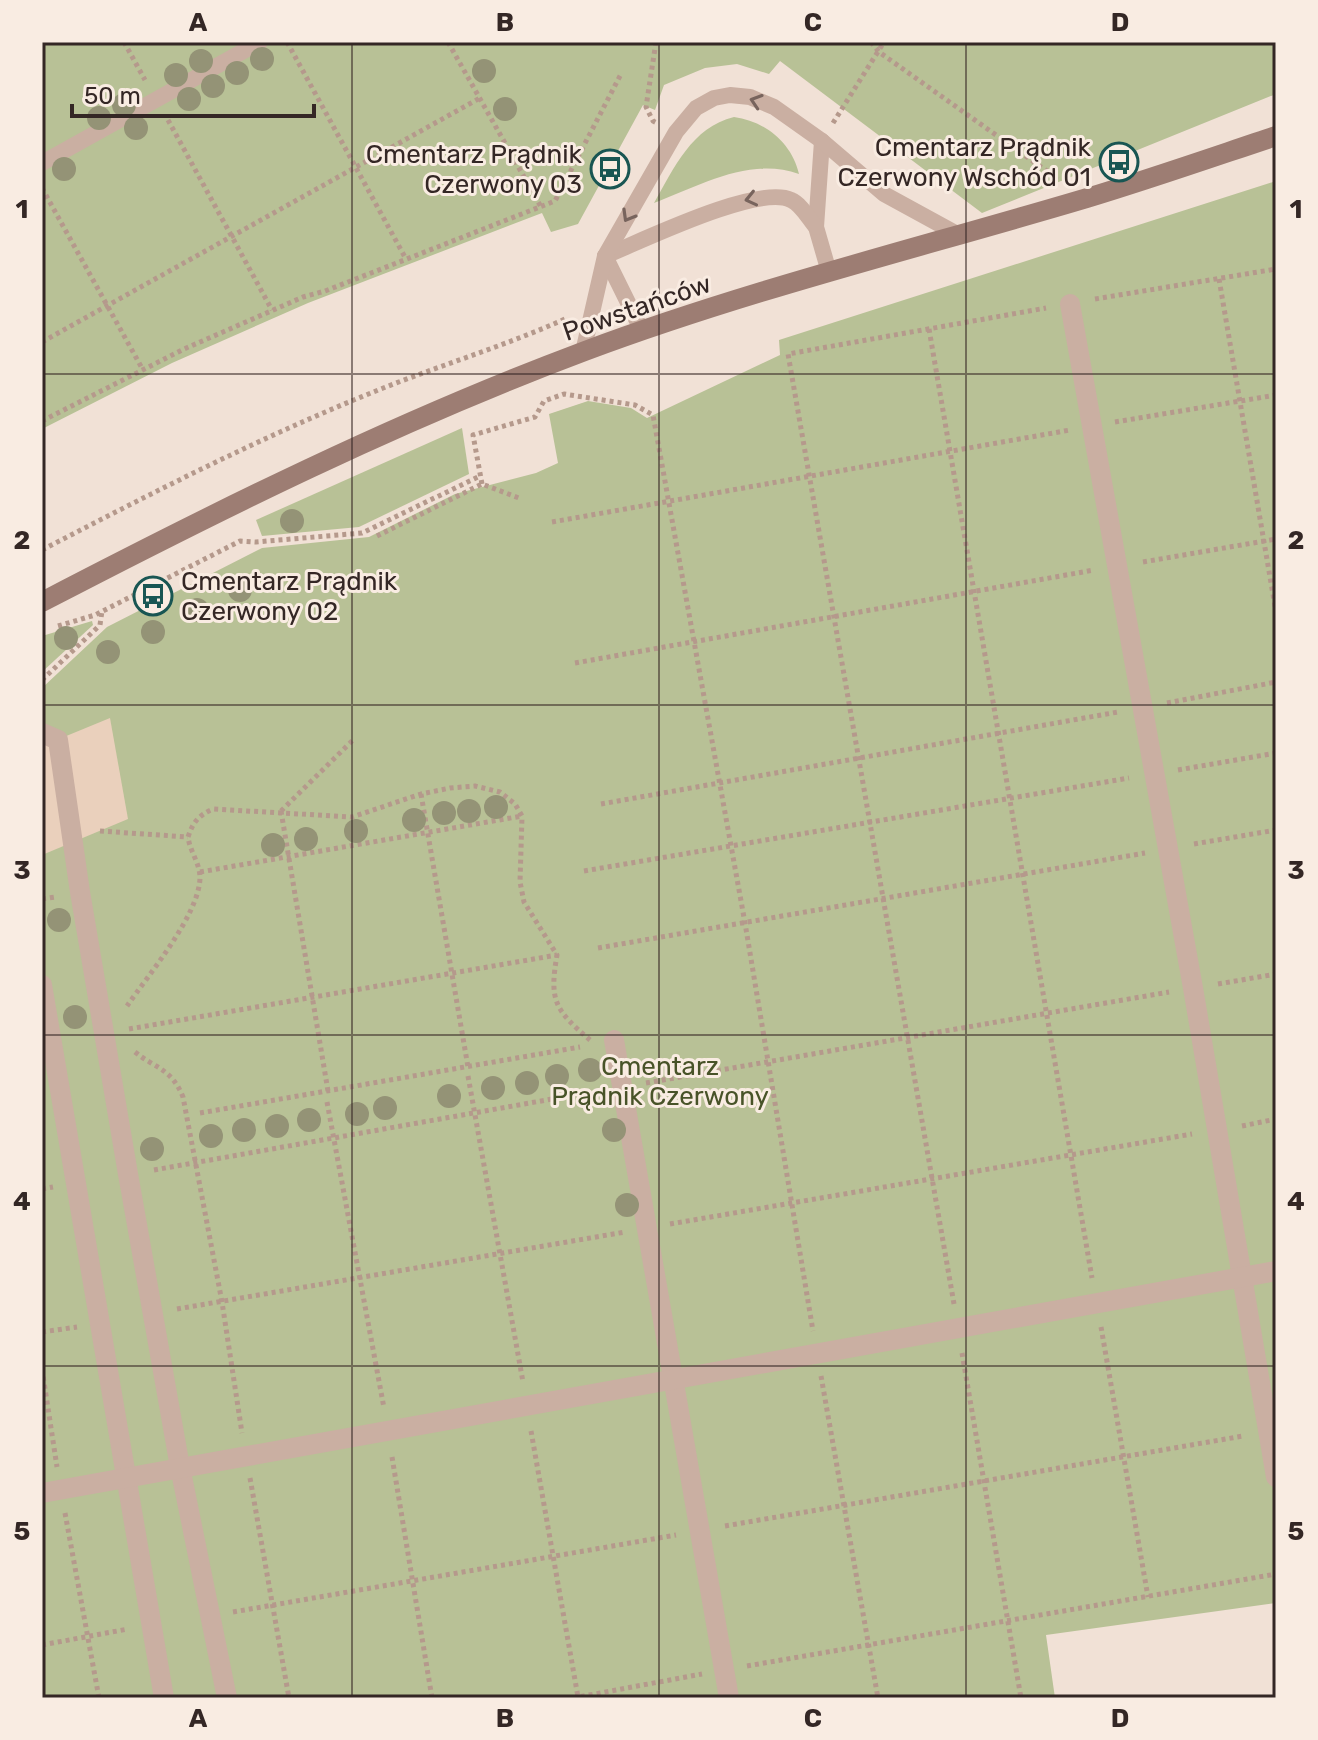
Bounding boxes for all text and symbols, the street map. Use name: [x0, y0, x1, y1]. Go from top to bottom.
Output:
text: A: [189, 7, 208, 38]
text: B: [496, 7, 514, 38]
text: C: [804, 7, 822, 38]
text: D: [1111, 7, 1129, 38]
scale bar: [72, 68, 314, 118]
text: 50 m: [84, 82, 141, 110]
one-way arrow: [750, 94, 764, 110]
place label: Cmentarz Prądnik Czerwony Wschód 01: [838, 132, 1092, 193]
place label: Cmentarz Prądnik Czerwony 03: [366, 139, 583, 200]
bus stop icon: Cmentarz Prądnik Czerwony Wschód 01: [1098, 141, 1140, 183]
bus stop icon: Cmentarz Prądnik Czerwony 03: [589, 148, 631, 190]
one-way arrow: [745, 190, 759, 207]
text: 1: [16, 194, 28, 225]
text: 1: [1290, 194, 1302, 225]
one-way arrow: [622, 207, 638, 222]
street label: Powstańców: [559, 268, 715, 348]
text: 2: [14, 525, 30, 556]
text: 2: [1288, 525, 1304, 556]
place label: Cmentarz Prądnik Czerwony 02: [181, 566, 398, 627]
bus stop icon: Cmentarz Prądnik Czerwony 02: [132, 575, 174, 617]
text: 3: [13, 855, 31, 886]
text: 3: [1287, 855, 1305, 886]
park label: Cmentarz Prądnik Czerwony: [551, 1051, 769, 1112]
text: 4: [13, 1186, 31, 1217]
text: 4: [1287, 1186, 1305, 1217]
text: 5: [14, 1516, 30, 1547]
text: 5: [1288, 1516, 1304, 1547]
text: A: [189, 1703, 208, 1734]
text: B: [496, 1703, 514, 1734]
text: C: [804, 1703, 822, 1734]
text: D: [1111, 1703, 1129, 1734]

